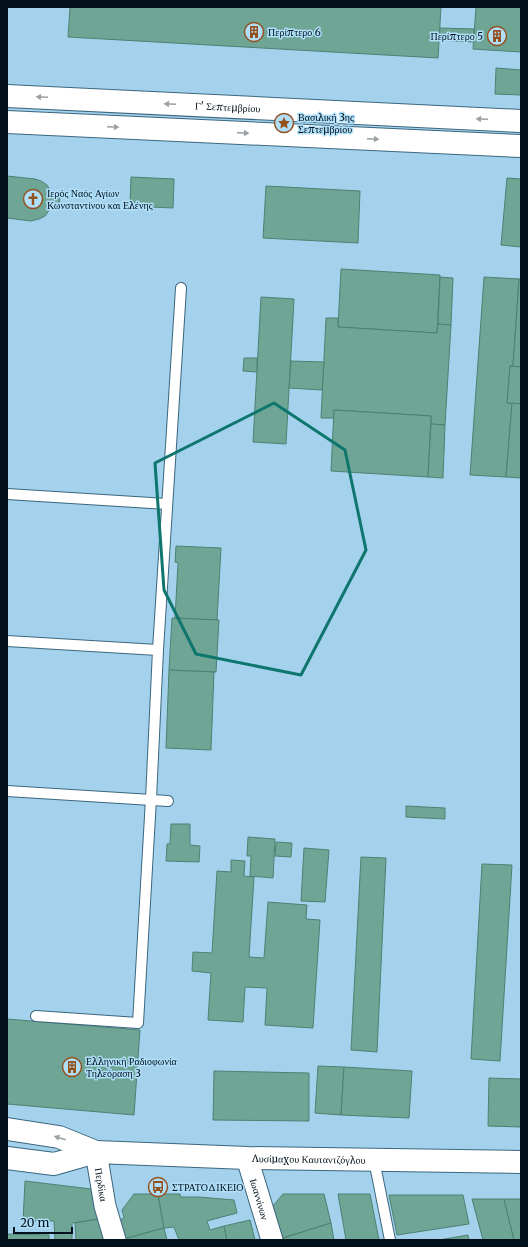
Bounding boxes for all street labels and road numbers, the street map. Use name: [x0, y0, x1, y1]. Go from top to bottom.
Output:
street label: Γ' Σεπτεμβρίου: [195, 99, 261, 115]
street label: Λυσίμαχου Καυταντζόγλου: [251, 1152, 366, 1167]
street label: Περδίκα: [92, 1167, 110, 1203]
street label: Ιωαννίνων: [247, 1177, 272, 1222]

